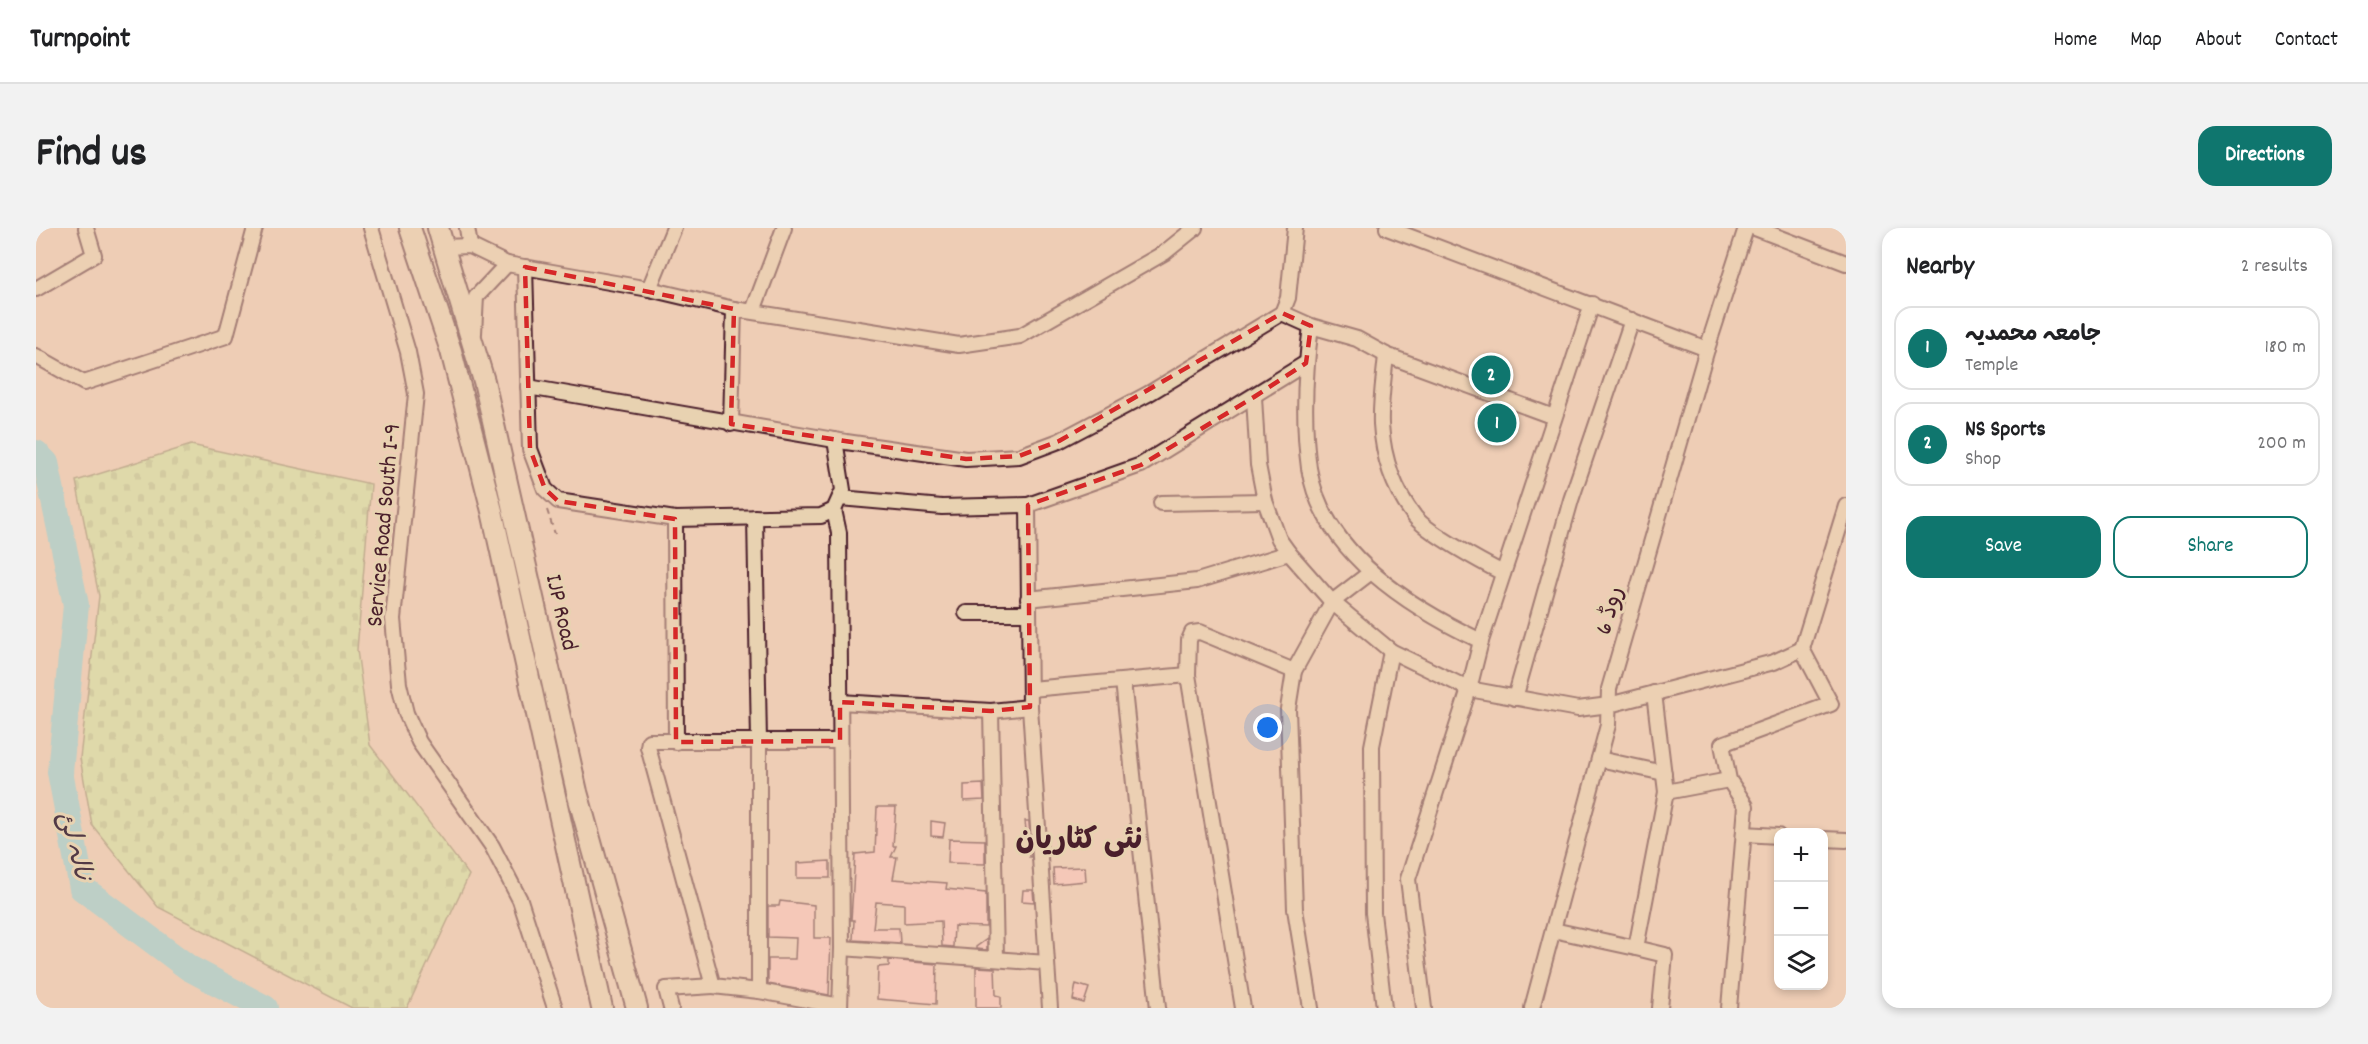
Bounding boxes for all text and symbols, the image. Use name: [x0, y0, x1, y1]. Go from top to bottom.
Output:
text: Turnpoint: [30, 21, 130, 61]
text: Home: [2053, 26, 2097, 56]
text: Map: [2130, 26, 2162, 56]
text: About: [2195, 26, 2242, 56]
text: Contact: [2275, 26, 2338, 56]
text: Find us: [36, 126, 147, 186]
button: Directions: [2198, 126, 2332, 186]
text: Nearby: [1906, 249, 1974, 286]
text: 2 results: [2241, 253, 2308, 281]
text: جامعہ محمدیہ: [1965, 320, 2101, 351]
text: 1: [1925, 334, 1930, 362]
text: 180 m: [2264, 334, 2306, 362]
pin: 2: [1472, 352, 1510, 398]
text: Temple: [1965, 352, 2018, 380]
pin: 1: [1478, 400, 1516, 446]
text: NS Sports: [1965, 415, 2046, 446]
street label: Service Road South I-9: [359, 422, 411, 628]
text: 2: [1923, 430, 1932, 458]
text: 200 m: [2257, 430, 2306, 458]
text: Shop: [1965, 446, 2001, 474]
button: Save: [1906, 516, 2101, 578]
button: Share: [2113, 516, 2308, 578]
street label: IJP Road: [535, 571, 585, 654]
street label: روڈ 6: [1588, 583, 1634, 639]
your location: [1253, 713, 1282, 742]
water label: نالہ لئ: [47, 808, 101, 887]
district label: نئی کٹاریان: [1016, 821, 1142, 864]
map controls: [1774, 828, 1828, 990]
button: +: [1774, 828, 1828, 882]
button: −: [1774, 882, 1828, 936]
button: layers: [1774, 936, 1828, 990]

